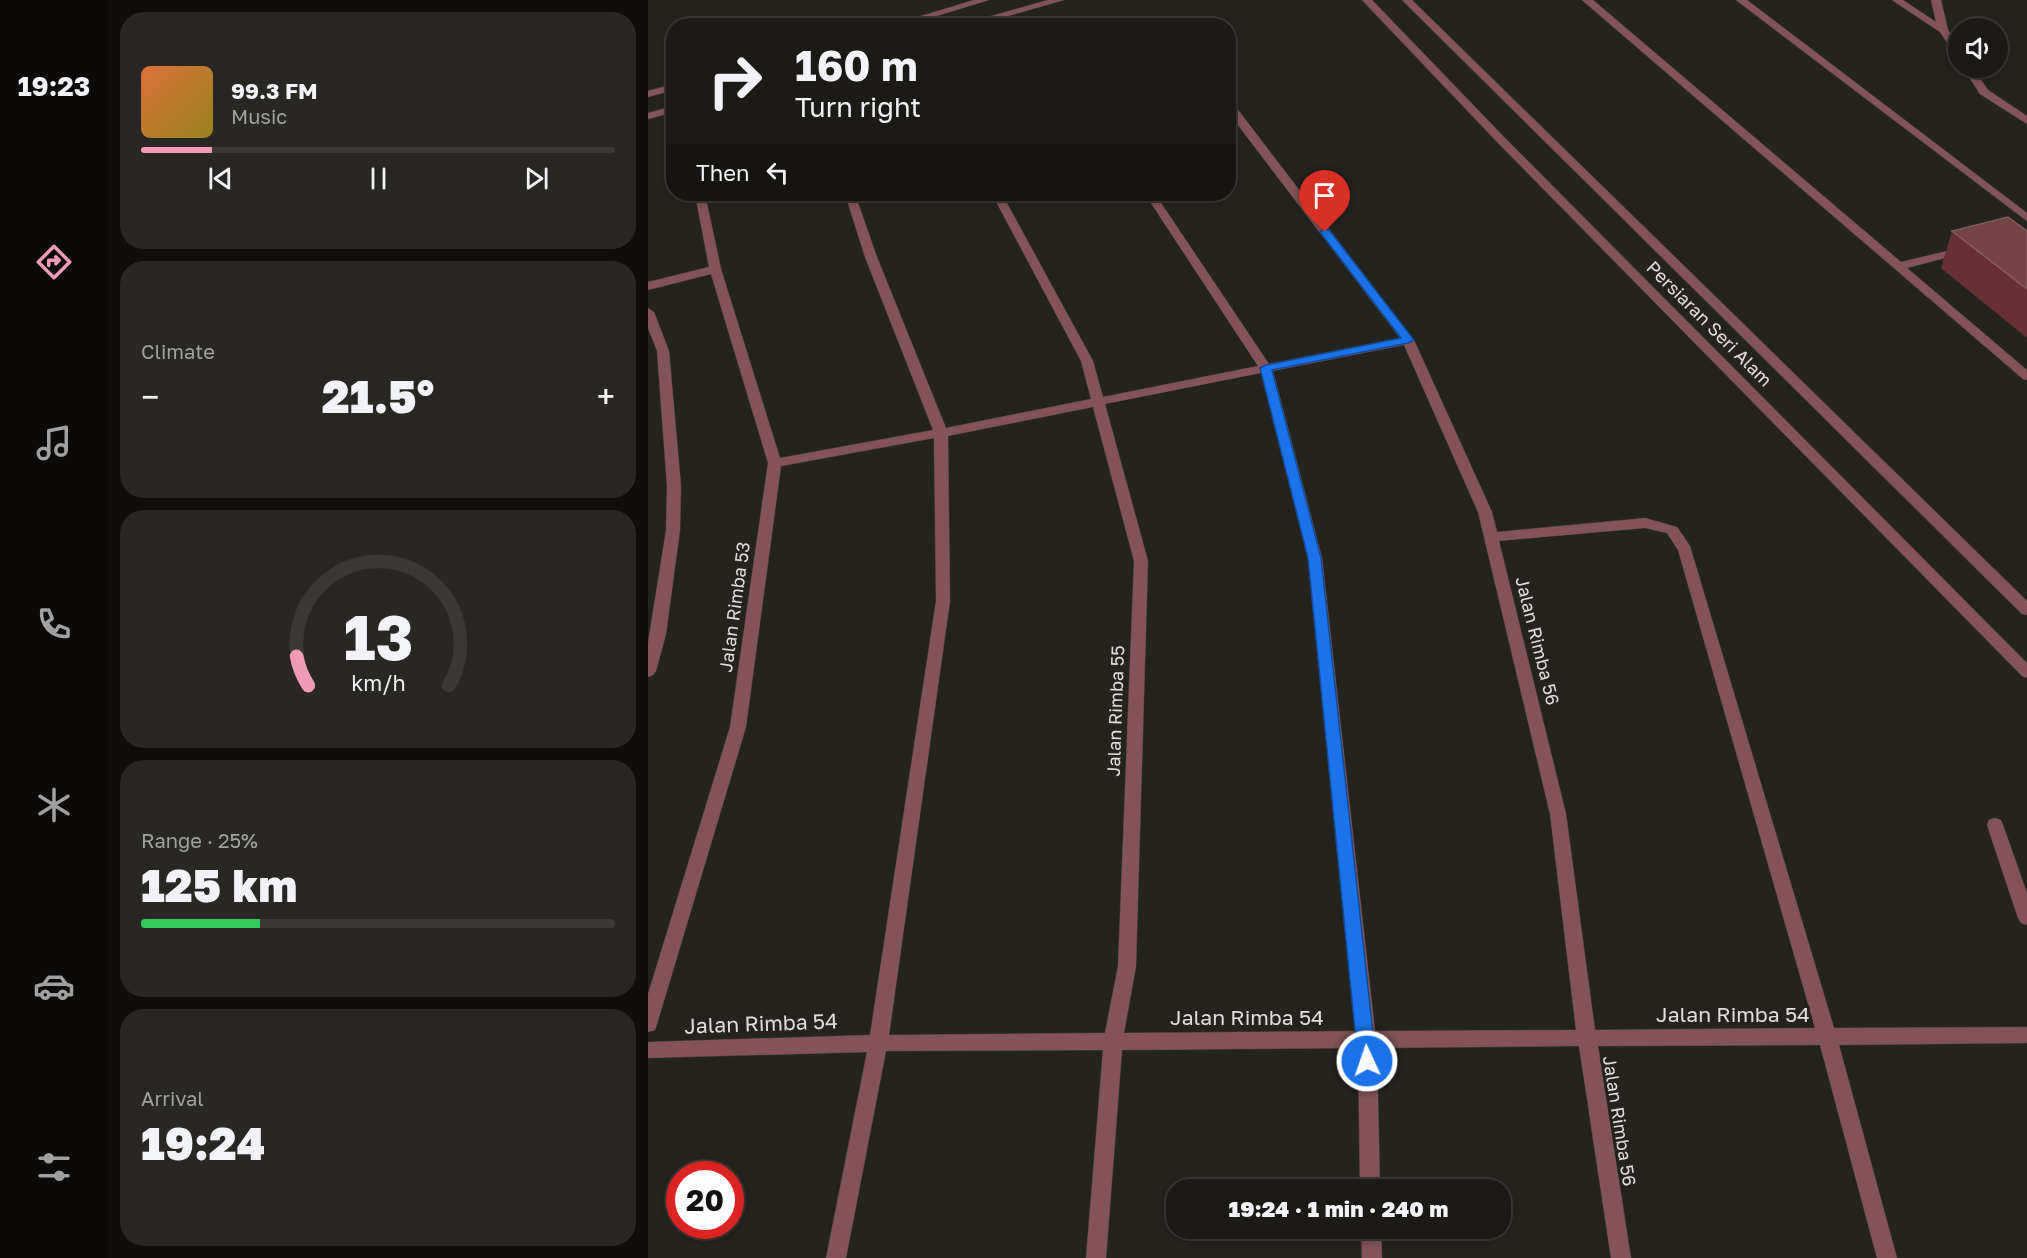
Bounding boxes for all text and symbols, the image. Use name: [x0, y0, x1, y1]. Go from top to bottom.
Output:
map controls: [1948, 18, 2008, 78]
button: sound: [1948, 18, 2008, 78]
text: 160 m: [795, 40, 918, 90]
icon: right: [696, 42, 774, 120]
text: 19:23: [18, 70, 90, 102]
text: 99.3 FM: [231, 77, 318, 104]
text: Turn right: [795, 91, 921, 123]
text: Music: [231, 104, 287, 128]
icon: left: [761, 156, 794, 189]
text: Then: [696, 159, 749, 186]
icon: previous: [204, 162, 237, 195]
icon: pause: [362, 162, 395, 195]
icon: next: [520, 162, 553, 195]
pin: [1299, 170, 1350, 232]
icon: arrive: [1308, 179, 1341, 212]
icon: directions: [33, 241, 75, 283]
street label: Persiaran Seri Alam: [1643, 256, 1777, 390]
text: Climate: [141, 339, 215, 363]
text: 21.5°: [322, 369, 434, 423]
text: −: [141, 377, 159, 416]
text: +: [597, 377, 615, 416]
icon: music: [33, 422, 75, 464]
street label: Jalan Rimba 53: [714, 540, 754, 673]
street label: Jalan Rimba 56: [1511, 574, 1565, 707]
text: 13: [343, 599, 413, 674]
icon: phone: [33, 603, 75, 645]
street label: Jalan Rimba 55: [1102, 645, 1128, 777]
text: km/h: [351, 670, 405, 696]
icon: climate: [33, 784, 75, 826]
text: Range · 25%: [141, 828, 258, 852]
text: 125 km: [141, 858, 297, 912]
icon: car: [33, 965, 75, 1007]
street label: Jalan Rimba 54: [1656, 1001, 1810, 1027]
street label: Jalan Rimba 54: [1170, 1004, 1324, 1030]
street label: Jalan Rimba 54: [684, 1007, 838, 1039]
position arrow: [1335, 1029, 1399, 1093]
street label: Jalan Rimba 56: [1599, 1054, 1641, 1188]
text: Arrival: [141, 1086, 204, 1110]
text: 19:24: [141, 1116, 265, 1170]
icon: filters: [33, 1146, 75, 1188]
speed limit sign: 20: [666, 1161, 744, 1239]
text: 19:24 · 1 min · 240 m: [1229, 1195, 1448, 1222]

